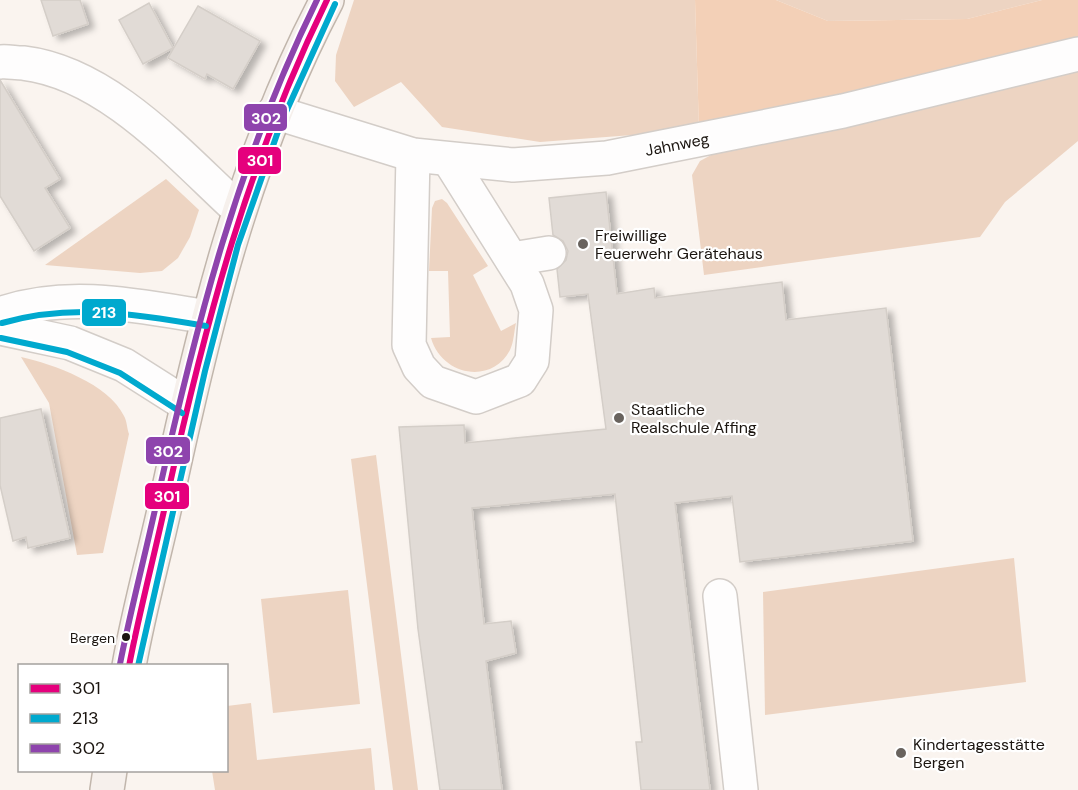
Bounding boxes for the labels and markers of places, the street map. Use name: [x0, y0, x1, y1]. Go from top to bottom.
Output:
place label: Freiwillige Feuerwehr Gerätehaus: [595, 225, 763, 264]
marker: Freiwillige Feuerwehr Gerätehaus: [576, 237, 590, 251]
place label: Staatliche Realschule Affing: [631, 399, 757, 438]
marker: Staatliche Realschule Affing: [612, 411, 626, 425]
place label: Bergen: [70, 629, 115, 647]
marker: Bergen: [120, 631, 132, 643]
place label: Kindertagesstätte Bergen: [913, 734, 1045, 773]
marker: Kindertagesstätte Bergen: [894, 746, 908, 760]

